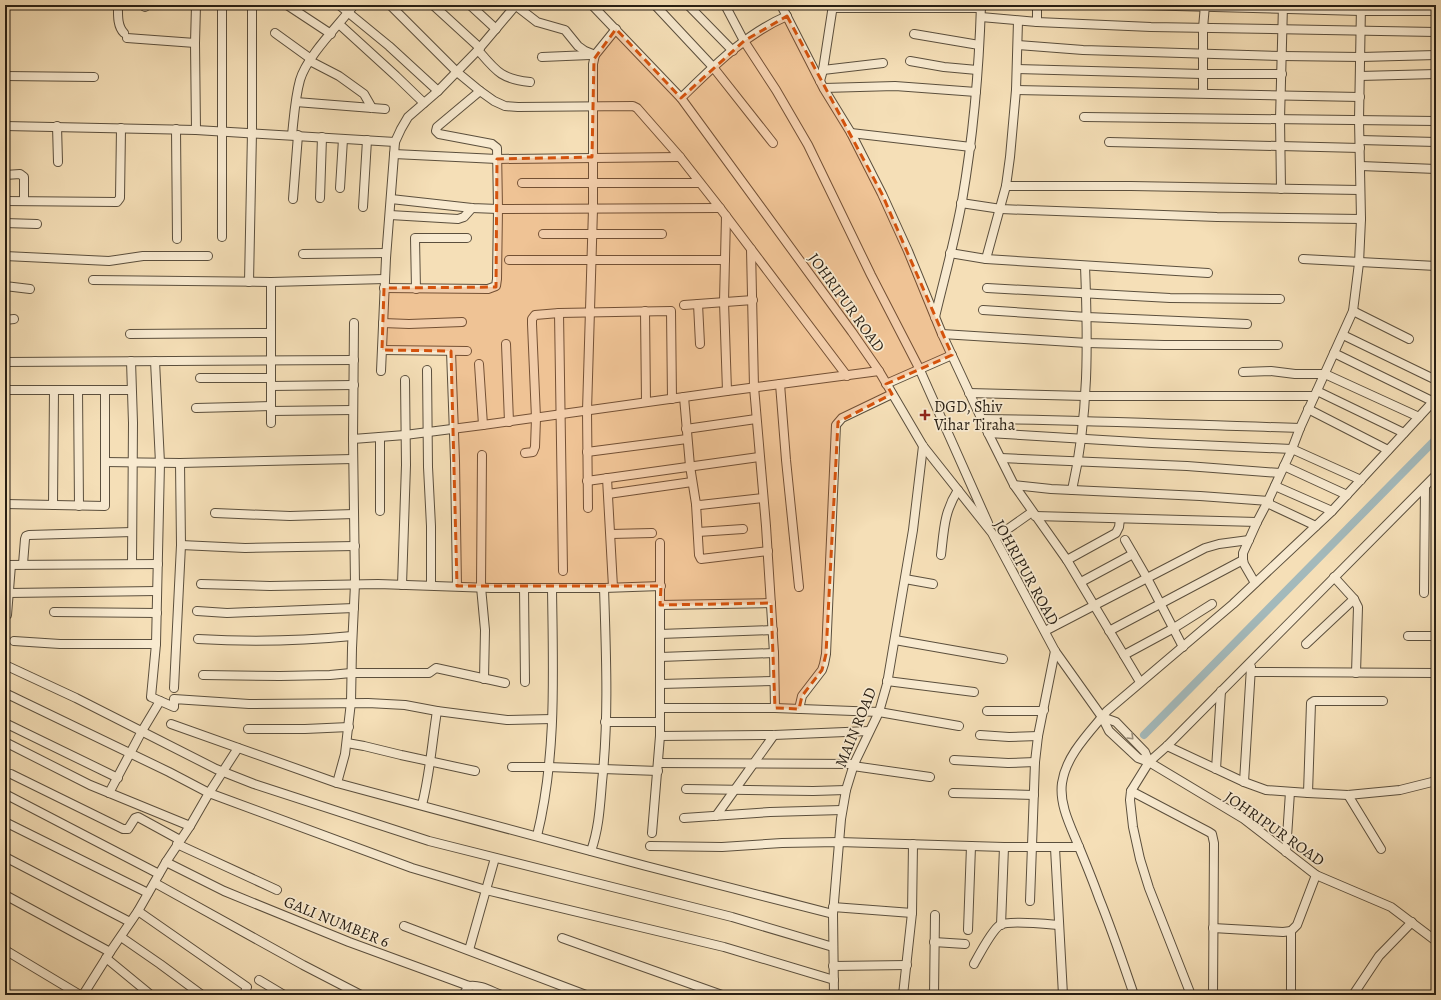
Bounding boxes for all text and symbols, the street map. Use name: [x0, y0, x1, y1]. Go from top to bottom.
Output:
street label: JOHRIPUR ROAD: [803, 249, 890, 357]
place label: DGD, Shiv Vihar Tiraha: [933, 396, 1016, 436]
marker: DGD, Shiv Vihar Tiraha: [919, 409, 931, 421]
street label: JOHRIPUR ROAD: [988, 516, 1064, 629]
street label: MAIN ROAD: [830, 684, 882, 771]
one-way arrow: [1126, 732, 1134, 740]
street label: JOHRIPUR ROAD: [1220, 786, 1329, 872]
street label: GALI NUMBER 6: [281, 891, 393, 953]

